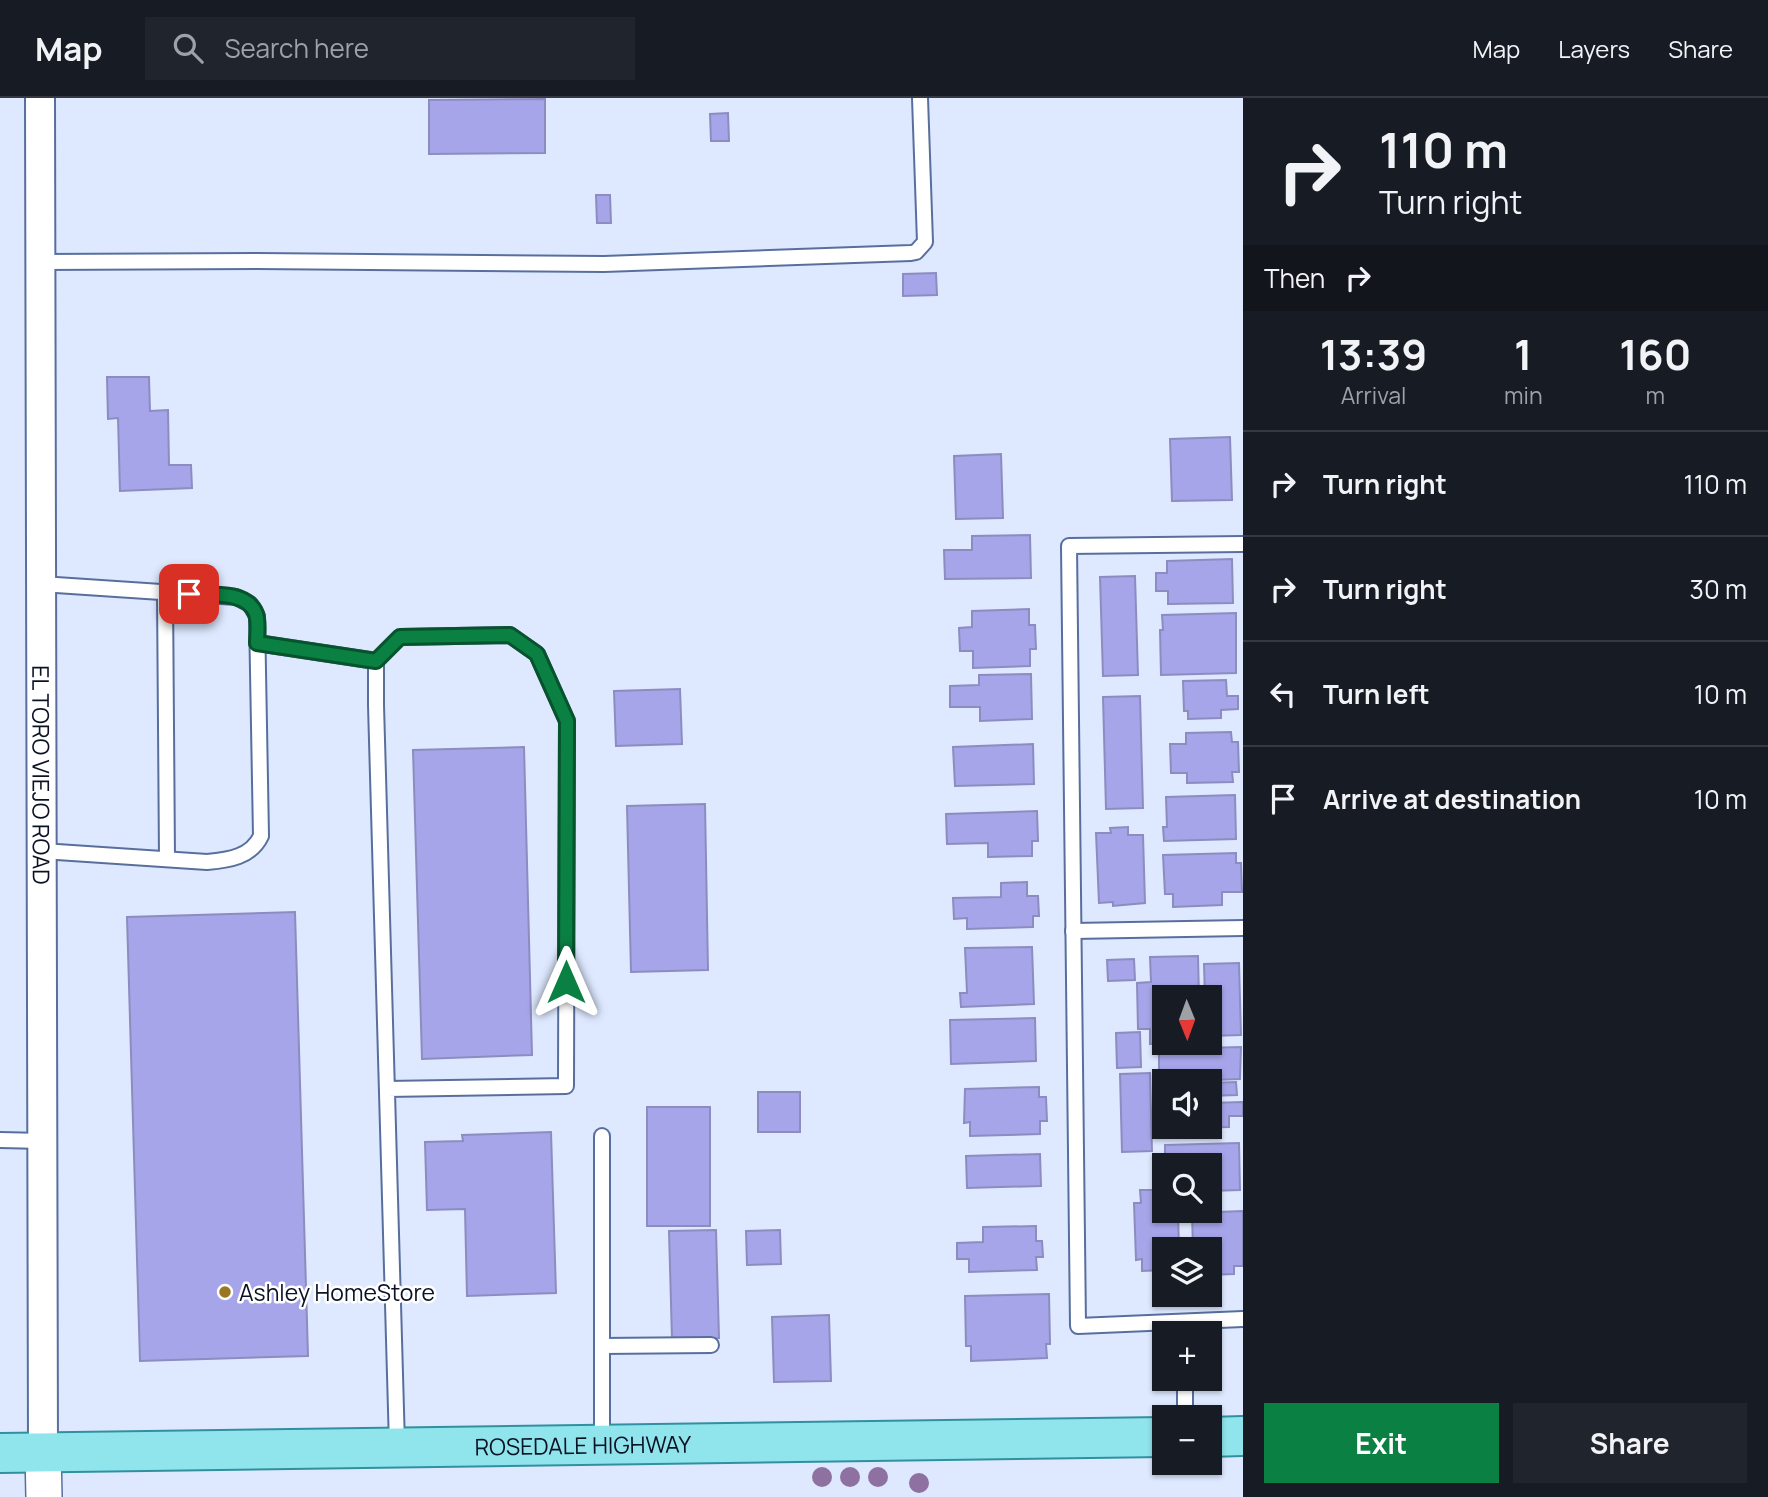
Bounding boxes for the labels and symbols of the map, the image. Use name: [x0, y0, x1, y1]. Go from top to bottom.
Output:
pin: [159, 564, 219, 624]
street label: EL TORO VIEJO ROAD: [25, 665, 58, 885]
position arrow: [529, 945, 603, 1019]
north arrow: [1152, 985, 1222, 1055]
place label: Ashley HomeStore: [239, 1276, 435, 1308]
marker: Ashley HomeStore: [217, 1284, 233, 1300]
street label: ROSEDALE HIGHWAY: [474, 1427, 692, 1462]

